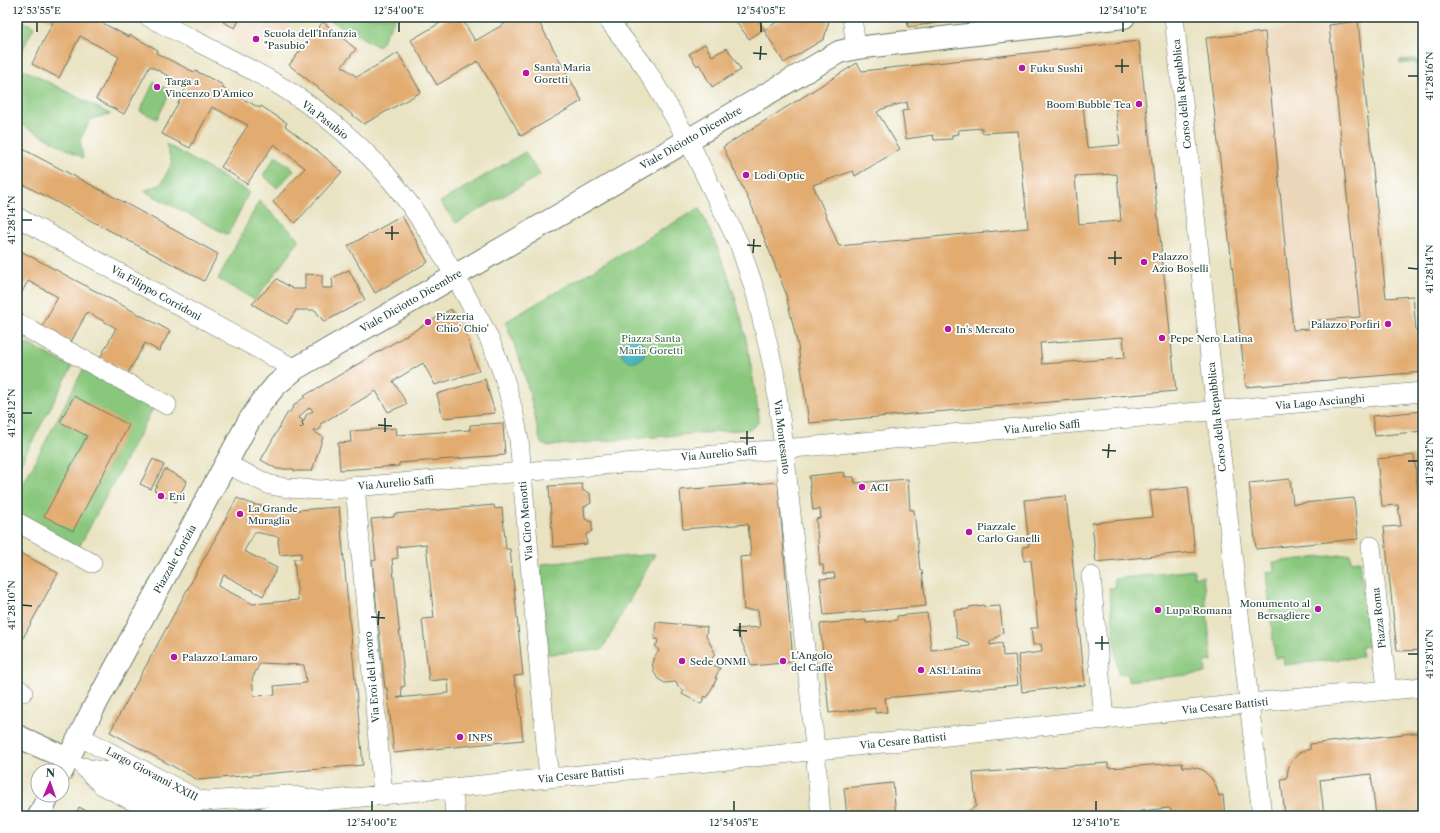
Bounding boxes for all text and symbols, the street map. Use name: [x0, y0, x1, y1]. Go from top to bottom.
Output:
text: 12°53'55"E: [13, 4, 61, 17]
text: 12°54'00"E: [374, 4, 424, 17]
text: 12°54'05"E: [737, 4, 786, 17]
text: 12°54'10"E: [1099, 4, 1147, 17]
place label: Scuola dell'Infanzia "Pasubio": [264, 27, 357, 52]
marker: Scuola dell'Infanzia "Pasubio": [251, 34, 261, 44]
street label: Corso della Repubblica: [1170, 38, 1194, 150]
text: 41°28'16"N: [1423, 52, 1436, 100]
place label: Santa Maria Goretti: [534, 61, 591, 86]
place label: Fuku Sushi: [1030, 62, 1083, 75]
marker: Fuku Sushi: [1017, 63, 1027, 73]
marker: Santa Maria Goretti: [521, 68, 531, 78]
place label: Targa a Vincenzo D'Amico: [164, 75, 253, 100]
marker: Targa a Vincenzo D'Amico: [152, 82, 162, 92]
street label: Via Pasubio: [298, 97, 351, 142]
place label: Boom Bubble Tea: [1046, 98, 1132, 111]
marker: Boom Bubble Tea: [1134, 99, 1144, 109]
street label: Viale Diciotto Dicembre: [637, 103, 744, 173]
place label: Lodi Optic: [754, 169, 805, 182]
marker: Lodi Optic: [741, 170, 751, 180]
text: 41°28'14"N: [5, 196, 18, 244]
text: 41°28'14"N: [1423, 245, 1436, 293]
place label: Palazzo Azio Boselli: [1151, 250, 1208, 275]
marker: Palazzo Azio Boselli: [1139, 257, 1149, 267]
street label: Via Filippo Corridoni: [108, 262, 204, 323]
street label: Viale Diciotto Dicembre: [357, 266, 464, 336]
place label: Pizzeria Chio' Chio': [436, 310, 489, 335]
marker: Pizzeria Chio' Chio': [423, 317, 433, 327]
place label: Palazzo Porfiri: [1311, 318, 1380, 331]
marker: Palazzo Porfiri: [1383, 319, 1393, 329]
place label: In's Mercato: [956, 323, 1015, 336]
marker: In's Mercato: [943, 324, 953, 334]
park label: Piazza Santa Maria Goretti: [619, 332, 683, 357]
place label: Pepe Nero Latina: [1170, 332, 1254, 345]
marker: Pepe Nero Latina: [1157, 333, 1167, 343]
street label: Corso della Repubblica: [1205, 361, 1229, 473]
text: 41°28'12"N: [5, 389, 18, 437]
street label: Via Lago Ascianghi: [1274, 392, 1365, 412]
street label: Via Montesanto: [771, 398, 793, 475]
street label: Via Aurelio Saffi: [1002, 417, 1081, 437]
house number: 3: [300, 418, 304, 428]
text: 41°28'12"N: [1423, 437, 1436, 485]
street label: Via Aurelio Saffi: [679, 444, 758, 464]
street label: Via Aurelio Saffi: [356, 473, 435, 493]
street label: Via Ciro Menotti: [516, 481, 536, 562]
place label: ACI: [869, 481, 889, 494]
marker: ACI: [857, 482, 867, 492]
place label: Eni: [169, 490, 185, 503]
marker: Eni: [156, 491, 166, 501]
place label: La Grande Muraglia: [248, 502, 298, 527]
marker: La Grande Muraglia: [235, 509, 245, 519]
place label: Piazzale Carlo Ganelli: [977, 520, 1040, 545]
street label: Piazzale Gorizia: [151, 522, 200, 596]
marker: Piazzale Carlo Ganelli: [964, 527, 974, 537]
text: 41°28'10"N: [5, 580, 18, 630]
street label: Piazza Roma: [1369, 586, 1389, 649]
place label: Monumento al Bersagliere: [1240, 597, 1310, 622]
place label: Lupa Romana: [1166, 604, 1233, 617]
marker: Monumento al Bersagliere: [1313, 604, 1323, 614]
marker: Lupa Romana: [1153, 605, 1163, 615]
text: 41°28'10"N: [1423, 629, 1436, 679]
street label: Via Eroi del Lavoro: [362, 631, 383, 724]
place label: L'Angolo del Caffè: [791, 649, 834, 674]
place label: Palazzo Lamaro: [182, 651, 258, 664]
marker: Palazzo Lamaro: [169, 652, 179, 662]
place label: Sede ONMI: [690, 655, 747, 668]
marker: Sede ONMI: [677, 656, 687, 666]
marker: L'Angolo del Caffè: [778, 656, 788, 666]
place label: ASL Latina: [928, 664, 982, 677]
marker: ASL Latina: [916, 665, 926, 675]
street label: Via Cesare Battisti: [1180, 695, 1269, 717]
street label: Via Cesare Battisti: [858, 730, 947, 752]
place label: INPS: [468, 731, 493, 744]
marker: INPS: [455, 732, 465, 742]
street label: Largo Giovanni XXIII: [104, 744, 200, 804]
north arrow: [30, 763, 70, 803]
street label: Via Cesare Battisti: [536, 764, 625, 786]
text: N: [45, 766, 56, 780]
text: 12°54'00"E: [347, 816, 397, 829]
text: 12°54'05"E: [710, 816, 759, 829]
text: 12°54'10"E: [1072, 816, 1120, 829]

